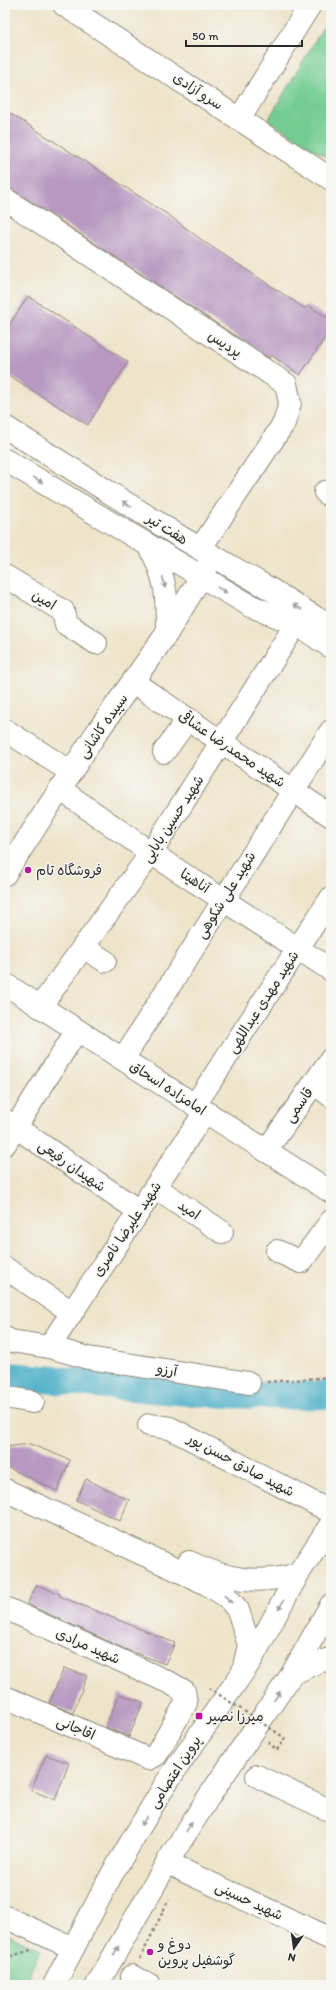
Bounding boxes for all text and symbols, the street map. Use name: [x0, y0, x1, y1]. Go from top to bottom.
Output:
scale bar: [186, 22, 302, 48]
text: 50 m: [192, 29, 218, 43]
street label: سرو آزادی: [169, 69, 226, 114]
street label: پردیس: [204, 327, 245, 362]
one-way arrow: [32, 477, 44, 484]
one-way arrow: [121, 500, 133, 507]
street label: هفت تیر: [142, 509, 191, 548]
one-way arrow: [161, 577, 167, 590]
street label: امین: [29, 586, 59, 614]
one-way arrow: [216, 586, 228, 593]
one-way arrow: [292, 603, 304, 610]
street label: سپیده کاشانی: [75, 690, 132, 762]
street label: شهید محمدرضا عشاقی: [175, 707, 289, 791]
street label: شهید حسین بابایی: [138, 772, 208, 866]
street label: شهید علی شکوهی: [193, 848, 259, 942]
place label: فروشگاه تام: [36, 862, 102, 881]
marker: فروشگاه تام: [23, 865, 33, 875]
street label: آناهیتا: [177, 865, 214, 897]
street label: شهید مهدی عبداللهی: [224, 948, 302, 1056]
street label: امامزاده اسحاق: [127, 1057, 209, 1119]
street label: قاسمی: [281, 1084, 317, 1126]
street label: شهیدان رفیعی: [35, 1137, 109, 1195]
street label: شهید علیرضا ناصری: [89, 1178, 165, 1280]
street label: امید: [175, 1197, 203, 1223]
street label: آرزو: [155, 1360, 179, 1380]
street label: شهید صادق حسن پور: [183, 1429, 297, 1501]
one-way arrow: [223, 1595, 233, 1604]
one-way arrow: [277, 1599, 284, 1611]
street label: شهید مرادی: [53, 1624, 123, 1668]
one-way arrow: [273, 1691, 281, 1701]
place label: میرزا نصیر: [206, 1708, 264, 1725]
marker: میرزا نصیر: [194, 1711, 204, 1721]
street label: اقاجانی: [54, 1712, 98, 1744]
street label: پروین اعتصامی: [145, 1732, 206, 1812]
one-way arrow: [140, 1815, 147, 1827]
one-way arrow: [186, 1821, 193, 1833]
street label: شهید حسینی: [212, 1878, 286, 1924]
north arrow: [274, 1928, 314, 1968]
place label: دوغ و گوشفیل پروین: [157, 1936, 235, 1970]
one-way arrow: [112, 1945, 119, 1957]
marker: دوغ و گوشفیل پروین: [145, 1947, 155, 1957]
text: N: [287, 1950, 297, 1964]

